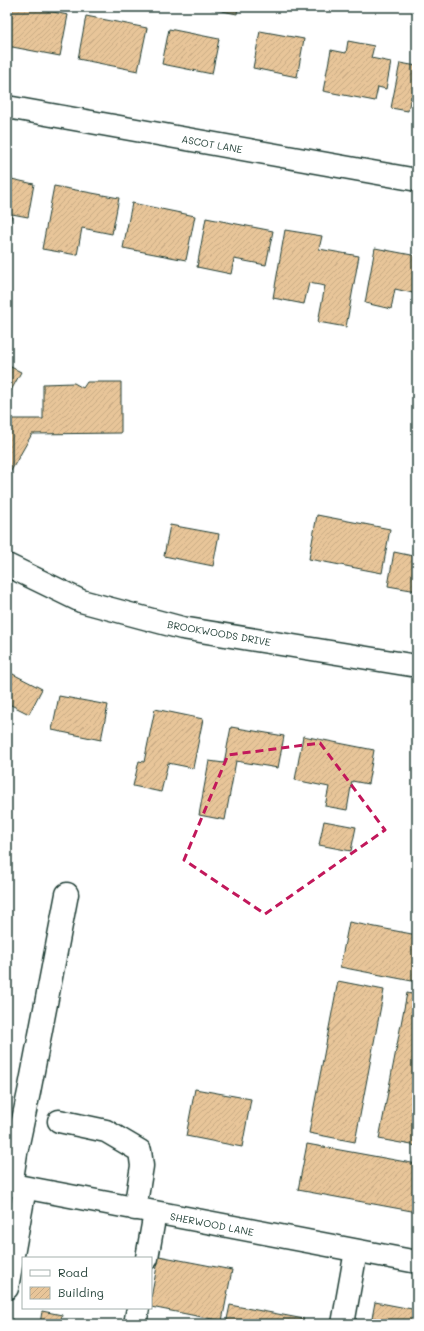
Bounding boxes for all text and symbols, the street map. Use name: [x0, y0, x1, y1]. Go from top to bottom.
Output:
street label: ASCOT LANE: [180, 132, 244, 156]
street label: BROOKWOODS DRIVE: [166, 617, 272, 649]
street label: SHERWOOD LANE: [169, 1209, 255, 1239]
legend: [22, 1257, 152, 1309]
text: Road: [58, 1264, 88, 1280]
text: Building: [58, 1284, 104, 1300]

